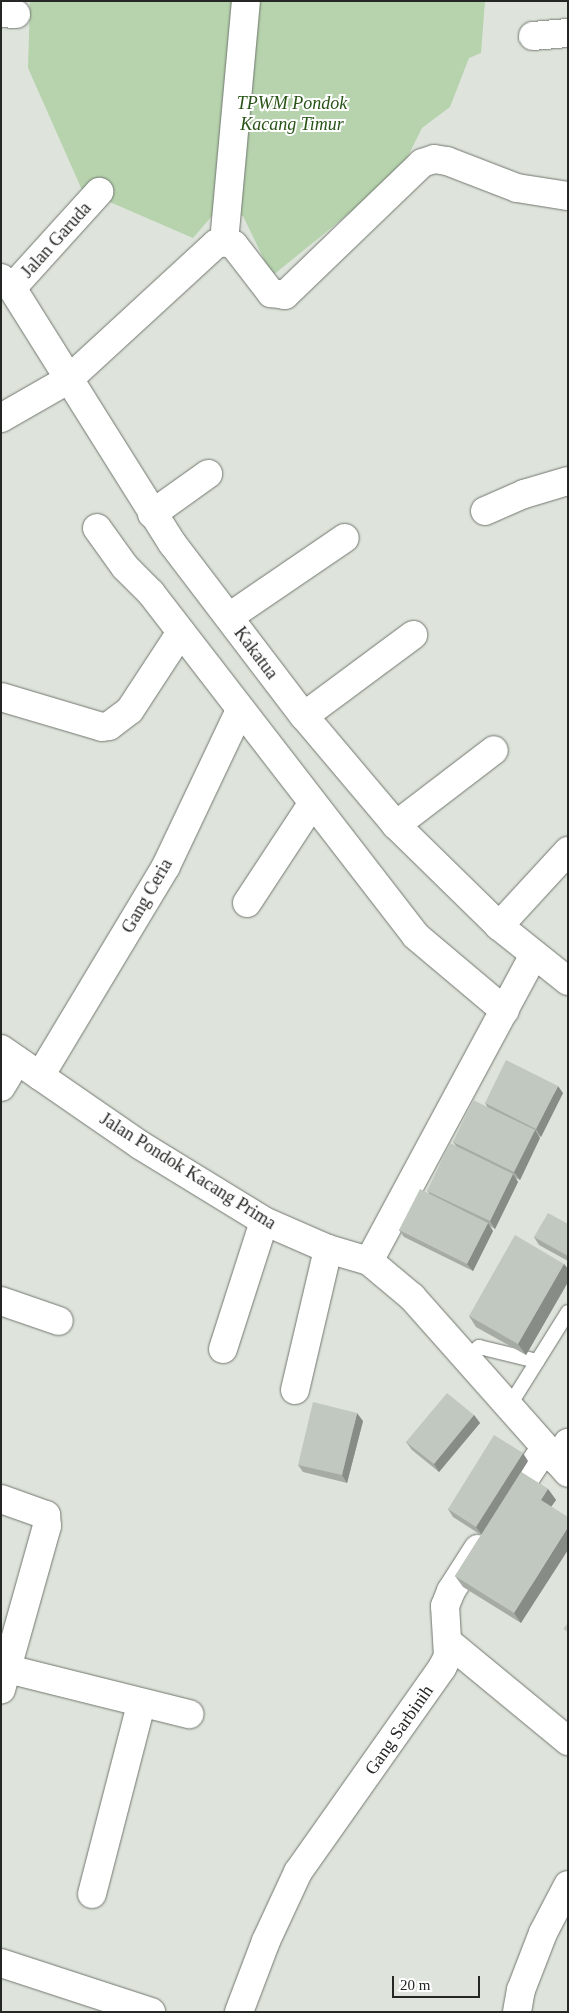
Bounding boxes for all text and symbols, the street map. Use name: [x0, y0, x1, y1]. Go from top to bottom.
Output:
park label: TPWM Pondok Kacang Timur: [237, 93, 347, 136]
street label: Jalan Garuda: [16, 198, 96, 282]
street label: Kakatua: [229, 623, 283, 683]
street label: Gang Ceria: [117, 855, 177, 937]
street label: Jalan Pondok Kacang Prima: [96, 1108, 280, 1234]
street label: Gang Sarbinih: [360, 1681, 438, 1779]
scale bar: [394, 1966, 482, 1998]
text: 20 m: [400, 1977, 430, 1993]

